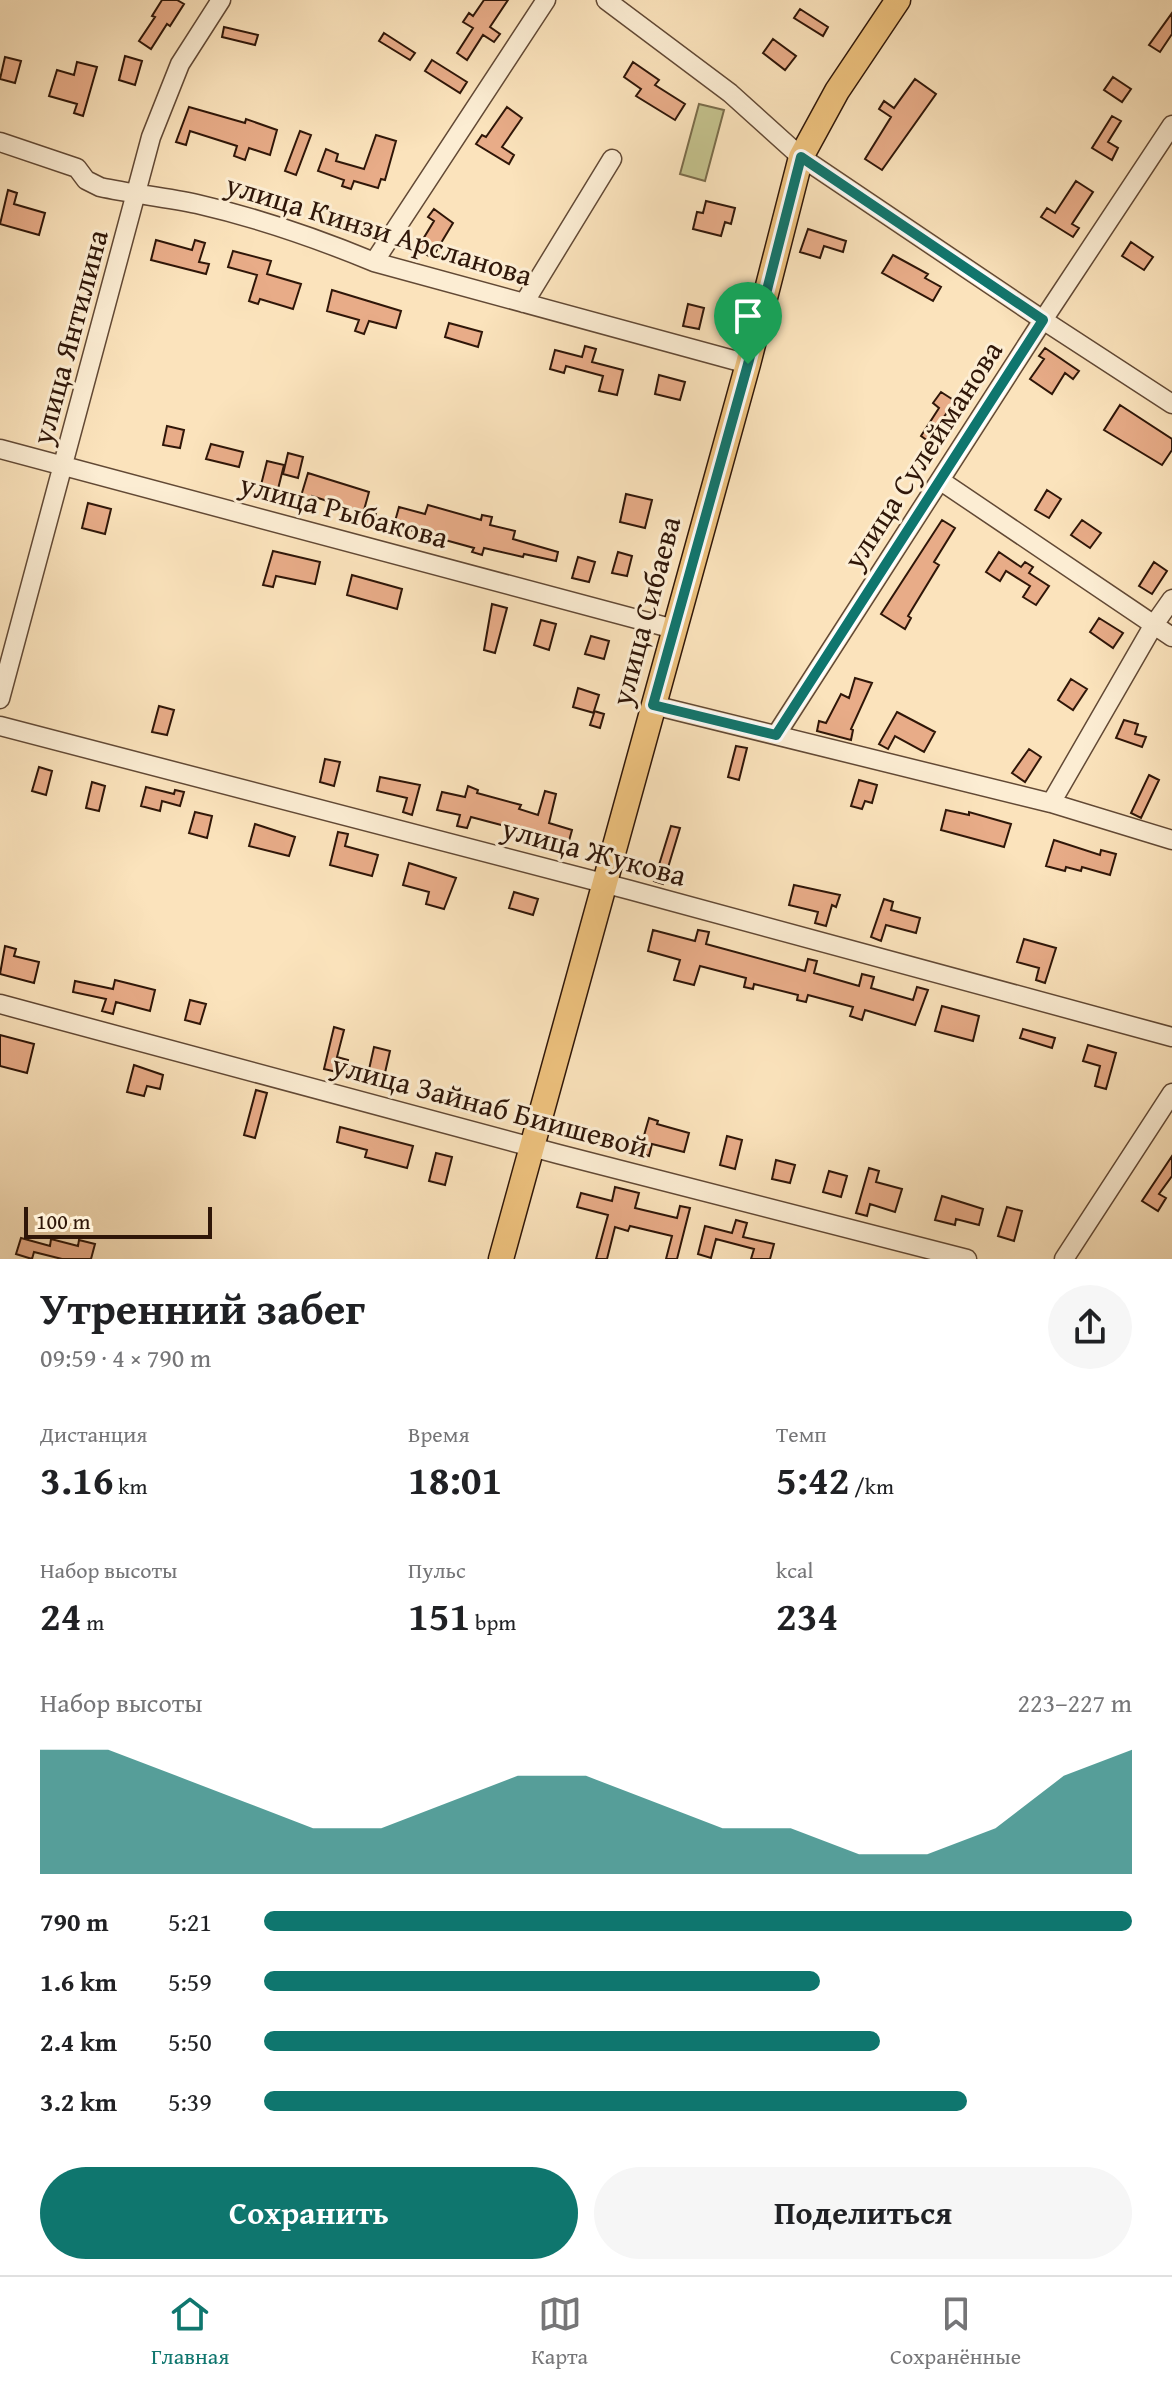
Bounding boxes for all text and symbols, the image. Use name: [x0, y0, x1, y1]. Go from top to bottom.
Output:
street label: улица Кинзи Арсланова: [219, 161, 539, 297]
street label: улица Янтилина: [19, 224, 119, 450]
pin: [714, 282, 782, 364]
icon: arrive: [726, 294, 770, 338]
street label: улица Сулейманова: [831, 331, 1013, 578]
street label: улица Рыбакова: [234, 461, 454, 559]
street label: улица Сибаева: [598, 510, 692, 711]
street label: улица Жукова: [496, 805, 692, 897]
street label: улица Зайнаб Биишевой: [326, 1041, 654, 1169]
scale bar: [24, 1203, 212, 1239]
text: 100 m: [36, 1205, 91, 1237]
text: Утренний забег: [40, 1276, 365, 1340]
button: share: [1048, 1285, 1132, 1369]
text: 09:59 · 4 × 790 m: [40, 1338, 211, 1377]
text: Дистанция: [40, 1418, 148, 1450]
text: Время: [408, 1418, 470, 1450]
text: Темп: [776, 1418, 827, 1450]
text: 3.16: [40, 1450, 113, 1509]
text: 18:01: [408, 1450, 502, 1509]
text: 5:42: [776, 1450, 849, 1509]
text: km: [113, 1470, 147, 1502]
text: /km: [849, 1470, 894, 1502]
text: Набор высоты: [40, 1554, 177, 1586]
text: Пульс: [408, 1554, 466, 1586]
text: kcal: [776, 1554, 814, 1586]
text: 24: [40, 1586, 81, 1645]
text: 151: [408, 1586, 470, 1645]
text: 234: [776, 1586, 838, 1645]
text: m: [81, 1606, 104, 1638]
text: bpm: [470, 1606, 516, 1638]
text: Набор высоты: [40, 1683, 202, 1722]
text: 223–227 m: [1018, 1683, 1132, 1722]
text: 790 m: [40, 1902, 108, 1941]
text: 5:21: [168, 1902, 212, 1941]
text: 1.6 km: [40, 1962, 117, 2001]
text: 5:59: [168, 1962, 212, 2001]
text: 2.4 km: [40, 2022, 117, 2061]
text: 5:50: [168, 2022, 212, 2061]
text: 3.2 km: [40, 2082, 117, 2121]
text: 5:39: [168, 2082, 212, 2121]
button: Сохранить: [40, 2167, 578, 2259]
button: Поделиться: [594, 2167, 1132, 2259]
tab: Главная: [151, 2292, 229, 2372]
tab: Карта: [531, 2292, 588, 2372]
tab: Сохранённые: [890, 2292, 1021, 2372]

